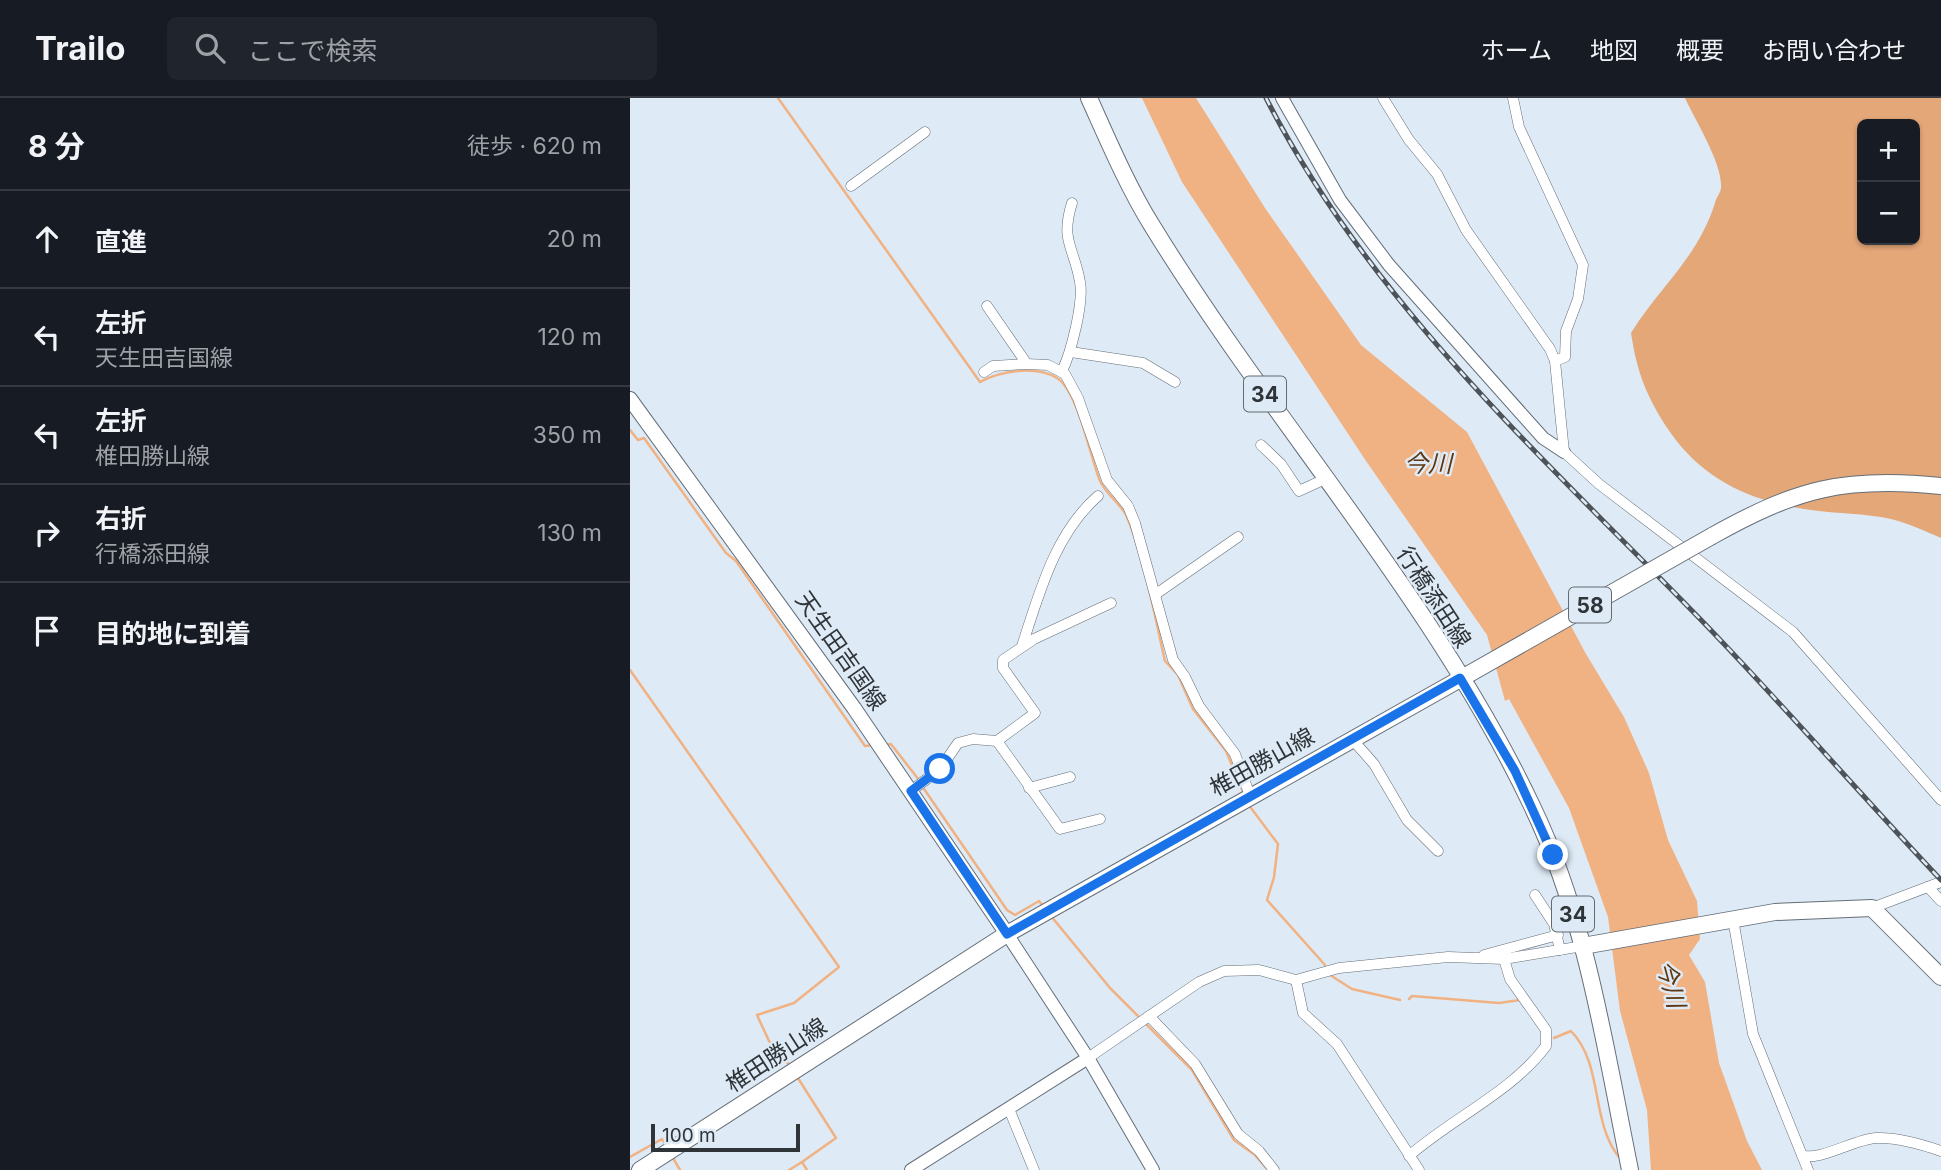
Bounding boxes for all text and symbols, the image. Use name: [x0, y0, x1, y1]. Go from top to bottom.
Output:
search box: [167, 17, 657, 80]
text: Trailo: [35, 28, 125, 68]
icon: search: [191, 29, 229, 67]
text: ここで検索: [247, 35, 377, 66]
text: ホーム: [1481, 36, 1552, 65]
text: 地図: [1590, 36, 1638, 65]
text: 概要: [1676, 36, 1724, 65]
text: お問い合わせ: [1762, 36, 1906, 65]
map controls: [1857, 119, 1920, 245]
button: +: [1857, 119, 1920, 182]
text: 8 分: [28, 128, 85, 164]
text: 徒歩 · 620 m: [467, 132, 602, 160]
button: −: [1857, 182, 1920, 245]
icon: ahead: [28, 220, 66, 258]
text: 20 m: [547, 225, 602, 253]
text: 直進: [95, 226, 147, 257]
text: 左折: [95, 307, 147, 338]
icon: left: [28, 318, 66, 356]
text: 120 m: [537, 323, 602, 351]
text: 天生田吉国線: [95, 344, 233, 372]
road number: 34: [1244, 376, 1286, 412]
text: 左折: [95, 405, 147, 436]
icon: left: [28, 416, 66, 454]
text: 350 m: [533, 421, 602, 449]
text: 椎田勝山線: [95, 442, 210, 470]
water label: 今川: [1404, 449, 1455, 478]
text: 右折: [95, 503, 147, 534]
icon: right: [28, 514, 66, 552]
text: 130 m: [537, 519, 602, 547]
text: 行橋添田線: [95, 540, 210, 568]
street label: 行橋添田線: [1391, 541, 1477, 653]
street label: 天生田吉国線: [790, 586, 892, 716]
road number: 58: [1569, 588, 1611, 622]
icon: arrive: [28, 612, 66, 650]
text: 目的地に到着: [95, 618, 251, 649]
street label: 椎田勝山線: [1205, 722, 1319, 802]
route start: [924, 753, 955, 784]
route end: [1537, 839, 1568, 870]
road number: 34: [1552, 896, 1594, 932]
water label: 今川: [1651, 957, 1692, 1014]
street label: 椎田勝山線: [720, 1012, 832, 1098]
scale bar: [651, 1121, 800, 1153]
text: 100 m: [662, 1124, 716, 1147]

